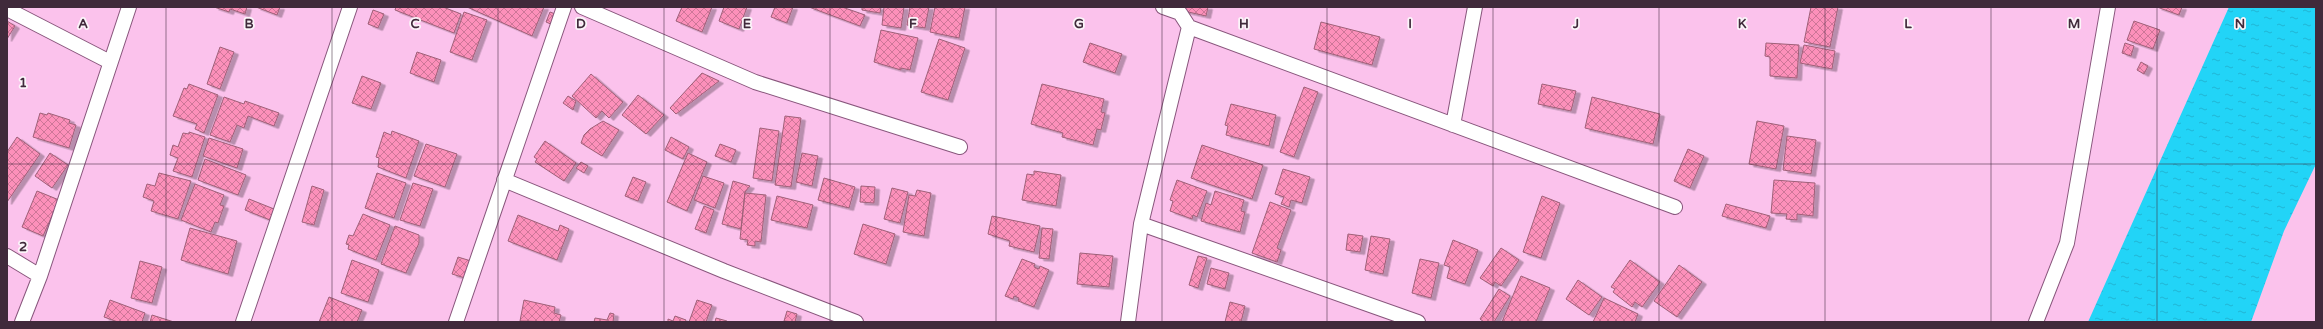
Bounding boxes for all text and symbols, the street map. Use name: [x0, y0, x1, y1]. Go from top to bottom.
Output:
text: A: [78, 16, 88, 32]
text: B: [244, 16, 254, 32]
text: C: [410, 16, 420, 32]
text: D: [576, 16, 586, 32]
text: E: [743, 16, 751, 32]
text: F: [909, 16, 917, 32]
text: G: [1074, 16, 1084, 32]
text: H: [1239, 16, 1249, 32]
text: I: [1408, 16, 1412, 32]
text: J: [1572, 16, 1579, 32]
text: K: [1738, 16, 1747, 32]
text: L: [1904, 16, 1912, 32]
text: M: [2068, 16, 2080, 32]
text: N: [2235, 16, 2245, 32]
text: 1: [19, 75, 27, 91]
text: 2: [19, 239, 27, 255]

